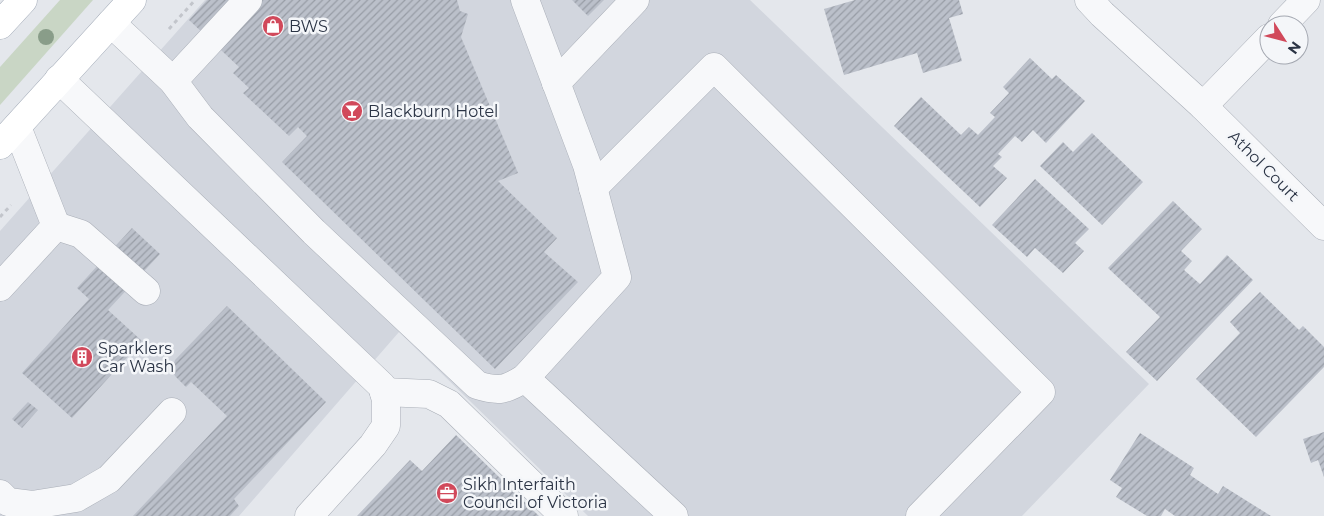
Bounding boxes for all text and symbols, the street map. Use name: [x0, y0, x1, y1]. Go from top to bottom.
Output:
shop icon: BWS: [261, 14, 285, 38]
north arrow: [1259, 15, 1309, 65]
place label: BWS: [289, 17, 328, 36]
text: N: [1284, 38, 1305, 58]
bar icon: Blackburn Hotel: [340, 99, 364, 123]
place label: Blackburn Hotel: [368, 102, 498, 121]
street label: Athol Court: [1225, 127, 1304, 206]
place label: Sparklers Car Wash: [98, 339, 174, 376]
building icon: Sparklers Car Wash: [70, 345, 94, 369]
place label: Sikh Interfaith Council of Victoria: [463, 475, 607, 512]
office icon: Sikh Interfaith Council of Victoria: [435, 481, 459, 505]

